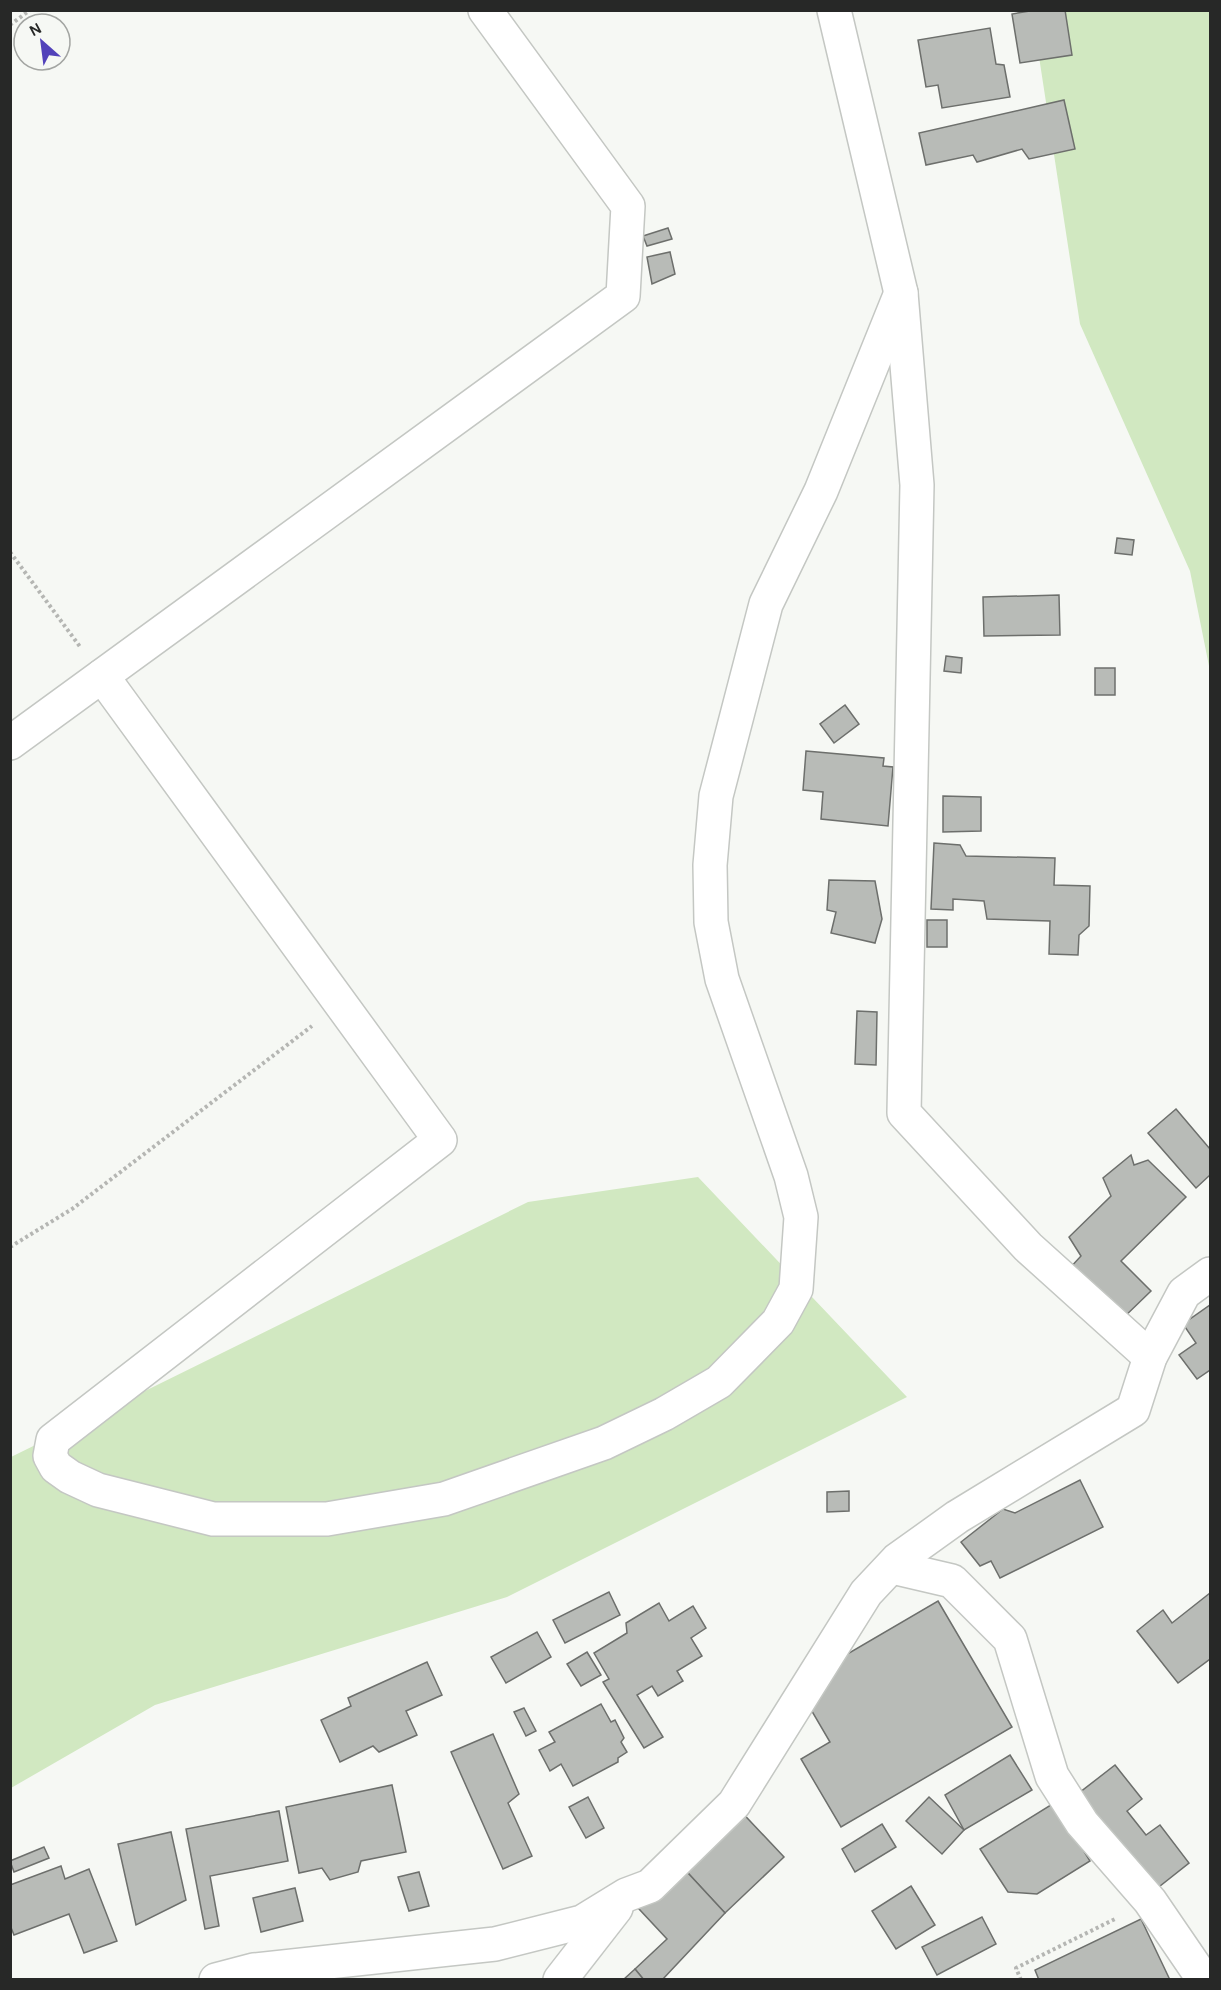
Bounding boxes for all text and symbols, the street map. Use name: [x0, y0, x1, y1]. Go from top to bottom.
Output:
north arrow: [12, 12, 72, 72]
text: N: [26, 18, 45, 40]

